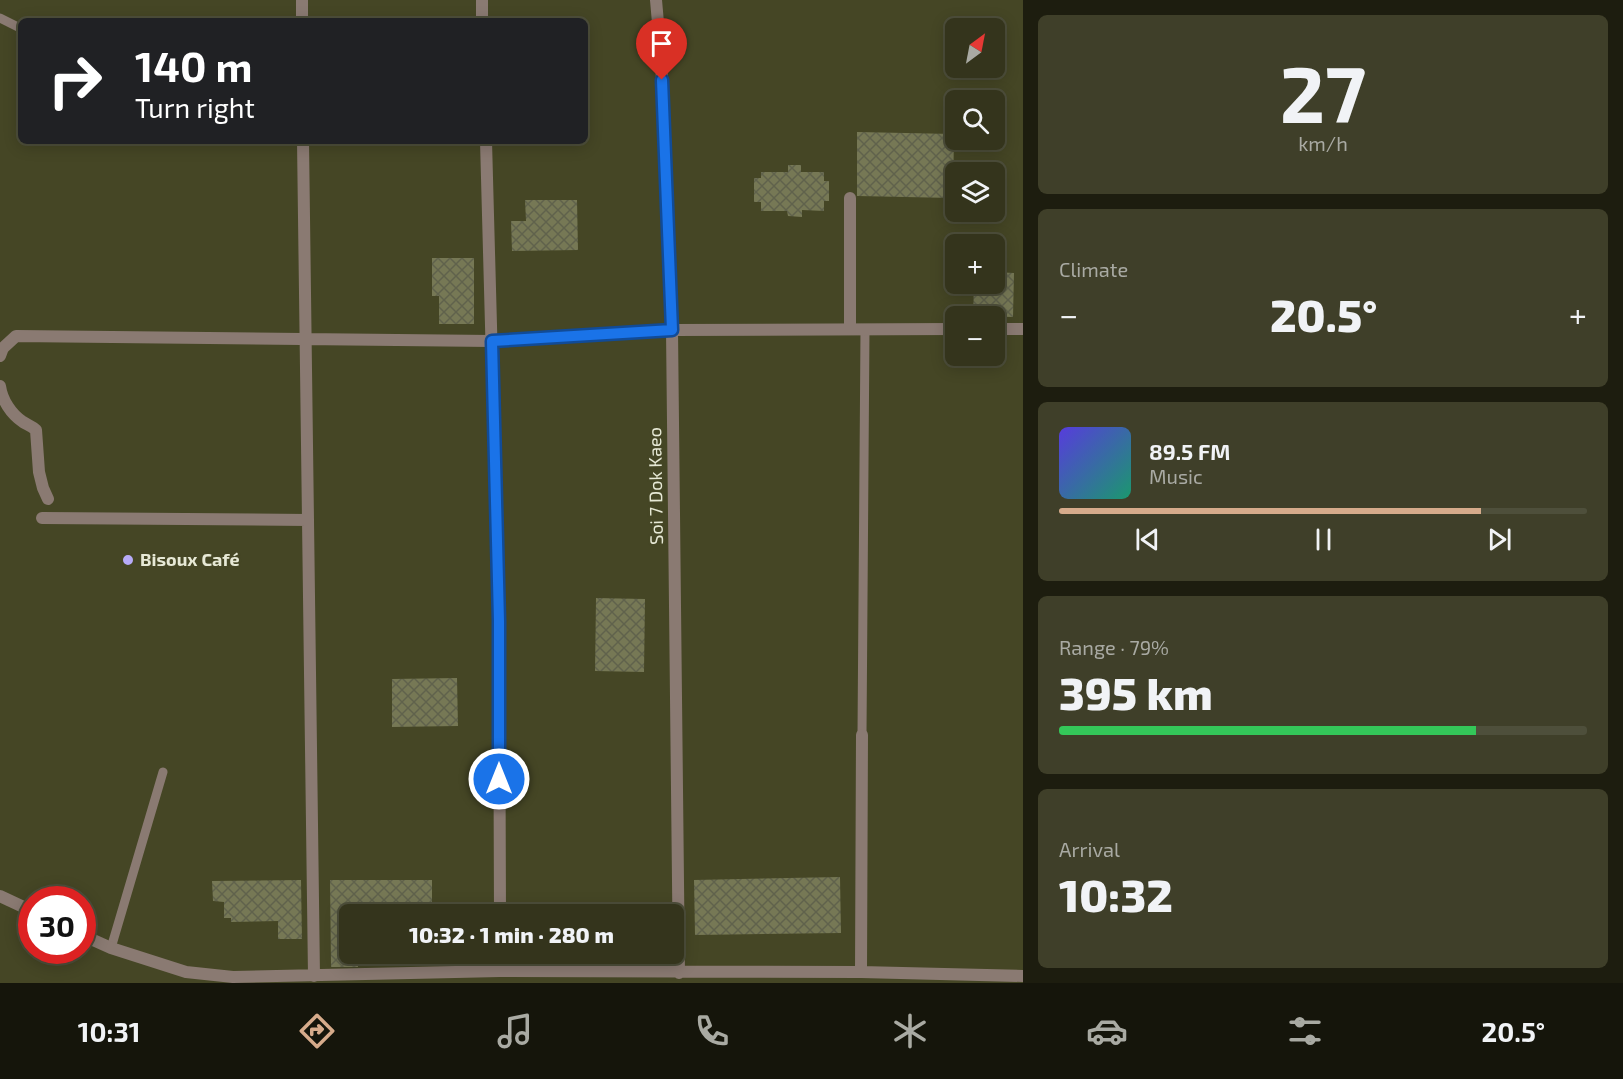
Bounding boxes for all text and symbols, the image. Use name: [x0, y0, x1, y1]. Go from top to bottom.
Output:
pin: [636, 18, 687, 80]
north arrow: [945, 18, 1005, 78]
map controls: [945, 18, 1005, 366]
icon: arrive: [645, 27, 678, 60]
text: 140 m: [135, 40, 252, 90]
icon: right: [36, 42, 114, 120]
text: 27: [1280, 45, 1366, 139]
button: search: [945, 90, 1005, 150]
text: Turn right: [135, 91, 255, 123]
text: km/h: [1298, 131, 1348, 155]
button: layers: [945, 162, 1005, 222]
button: +: [945, 234, 1005, 294]
text: Climate: [1059, 257, 1128, 281]
text: 20.5°: [1270, 287, 1377, 341]
text: −: [1059, 294, 1078, 334]
text: +: [1569, 294, 1587, 334]
button: −: [945, 306, 1005, 366]
street label: Soi 7 Dok Kaeo: [643, 427, 667, 545]
text: 89.5 FM: [1149, 438, 1230, 464]
text: Music: [1149, 464, 1203, 488]
icon: previous: [1131, 523, 1164, 556]
icon: pause: [1307, 523, 1340, 556]
icon: next: [1483, 523, 1516, 556]
place label: Bisoux Café: [140, 548, 240, 570]
marker: Bisoux Café: [121, 553, 135, 567]
text: Range · 79%: [1059, 635, 1169, 659]
text: 395 km: [1059, 665, 1213, 719]
position arrow: [467, 747, 531, 811]
text: Arrival: [1059, 837, 1120, 861]
text: 10:32: [1059, 867, 1173, 921]
speed limit sign: 30: [18, 886, 96, 964]
text: 10:32 · 1 min · 280 m: [409, 921, 614, 947]
icon: directions: [296, 1010, 338, 1052]
icon: music: [494, 1010, 536, 1052]
icon: phone: [691, 1010, 733, 1052]
icon: climate: [889, 1010, 931, 1052]
icon: car: [1086, 1010, 1128, 1052]
icon: filters: [1284, 1010, 1326, 1052]
text: 10:31: [78, 1015, 140, 1047]
text: 20.5°: [1482, 1015, 1545, 1047]

